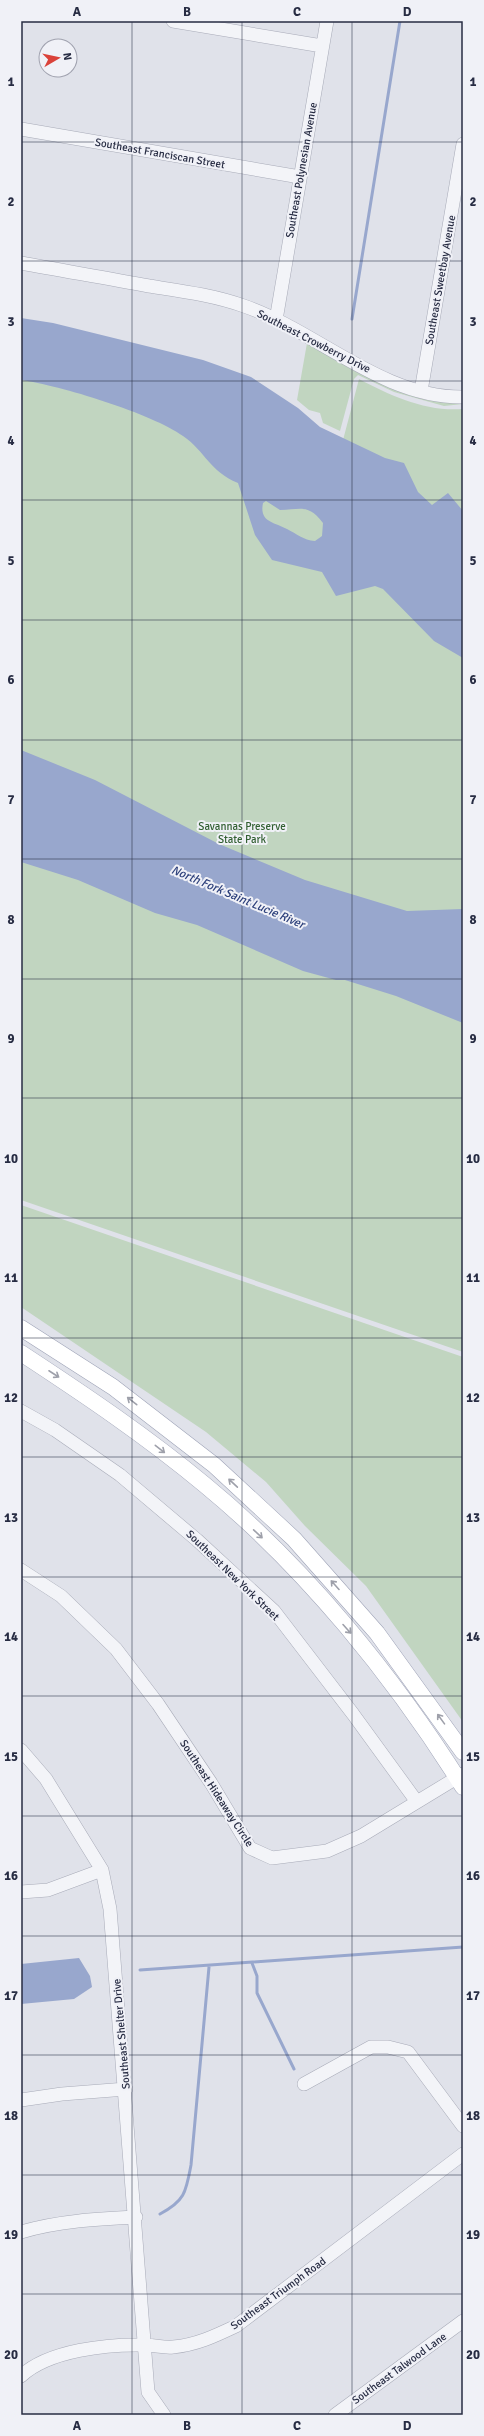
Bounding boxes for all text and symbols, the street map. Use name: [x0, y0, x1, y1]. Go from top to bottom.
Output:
text: A: [73, 4, 82, 20]
text: B: [183, 4, 191, 20]
text: C: [293, 4, 301, 20]
text: D: [403, 4, 412, 20]
north arrow: [38, 38, 78, 78]
text: N: [60, 52, 74, 61]
text: 1: [7, 74, 15, 90]
text: 1: [469, 74, 477, 90]
street label: Southeast Polynesian Avenue: [283, 101, 320, 239]
street label: Southeast Franciscan Street: [94, 136, 226, 171]
text: 2: [7, 194, 15, 210]
text: 2: [469, 194, 477, 210]
street label: Southeast Sweetbay Avenue: [423, 214, 458, 346]
street label: Southeast Crowberry Drive: [255, 307, 373, 376]
text: 3: [7, 314, 15, 330]
text: 3: [469, 314, 477, 330]
text: 4: [7, 433, 15, 449]
text: 4: [469, 433, 477, 449]
text: 5: [7, 553, 15, 569]
text: 5: [469, 553, 477, 569]
text: 6: [7, 672, 15, 688]
text: 6: [469, 672, 477, 688]
text: 7: [7, 792, 15, 808]
text: 7: [469, 792, 477, 808]
park label: Savannas Preserve State Park: [198, 820, 286, 846]
water label: North Fork Saint Lucie River: [169, 863, 308, 933]
text: 8: [7, 912, 15, 928]
text: 8: [469, 912, 477, 928]
text: 9: [7, 1031, 15, 1047]
text: 9: [469, 1031, 477, 1047]
text: 10: [4, 1151, 18, 1167]
text: 10: [466, 1151, 480, 1167]
text: 11: [4, 1270, 18, 1286]
text: 11: [466, 1270, 480, 1286]
one-way arrow: [48, 1371, 60, 1379]
text: 12: [4, 1390, 18, 1406]
text: 12: [466, 1390, 480, 1406]
one-way arrow: [126, 1397, 137, 1405]
one-way arrow: [154, 1445, 165, 1454]
one-way arrow: [228, 1478, 238, 1487]
text: 13: [4, 1510, 18, 1526]
text: 13: [466, 1510, 480, 1526]
street label: Southeast New York Street: [183, 1527, 282, 1623]
one-way arrow: [253, 1529, 263, 1539]
one-way arrow: [330, 1579, 339, 1590]
one-way arrow: [343, 1624, 352, 1634]
text: 14: [4, 1629, 18, 1645]
text: 14: [466, 1629, 480, 1645]
one-way arrow: [437, 1714, 445, 1725]
street label: Southeast Hideaway Circle: [177, 1737, 256, 1849]
text: 15: [4, 1749, 18, 1765]
text: 15: [466, 1749, 480, 1765]
text: 16: [4, 1868, 18, 1884]
text: 16: [466, 1868, 480, 1884]
street label: Southeast Shelter Drive: [110, 1978, 133, 2090]
text: 17: [4, 1988, 18, 2004]
text: 17: [466, 1988, 480, 2004]
text: 18: [4, 2108, 18, 2124]
text: 18: [466, 2108, 480, 2124]
text: 19: [4, 2227, 18, 2243]
text: 19: [466, 2227, 480, 2243]
street label: Southeast Triumph Road: [228, 2254, 329, 2332]
street label: Southeast Talwood Lane: [350, 2330, 449, 2407]
text: 20: [4, 2347, 18, 2363]
text: 20: [466, 2347, 480, 2363]
text: A: [73, 2418, 82, 2434]
text: B: [183, 2418, 191, 2434]
text: C: [293, 2418, 301, 2434]
text: D: [403, 2418, 412, 2434]

